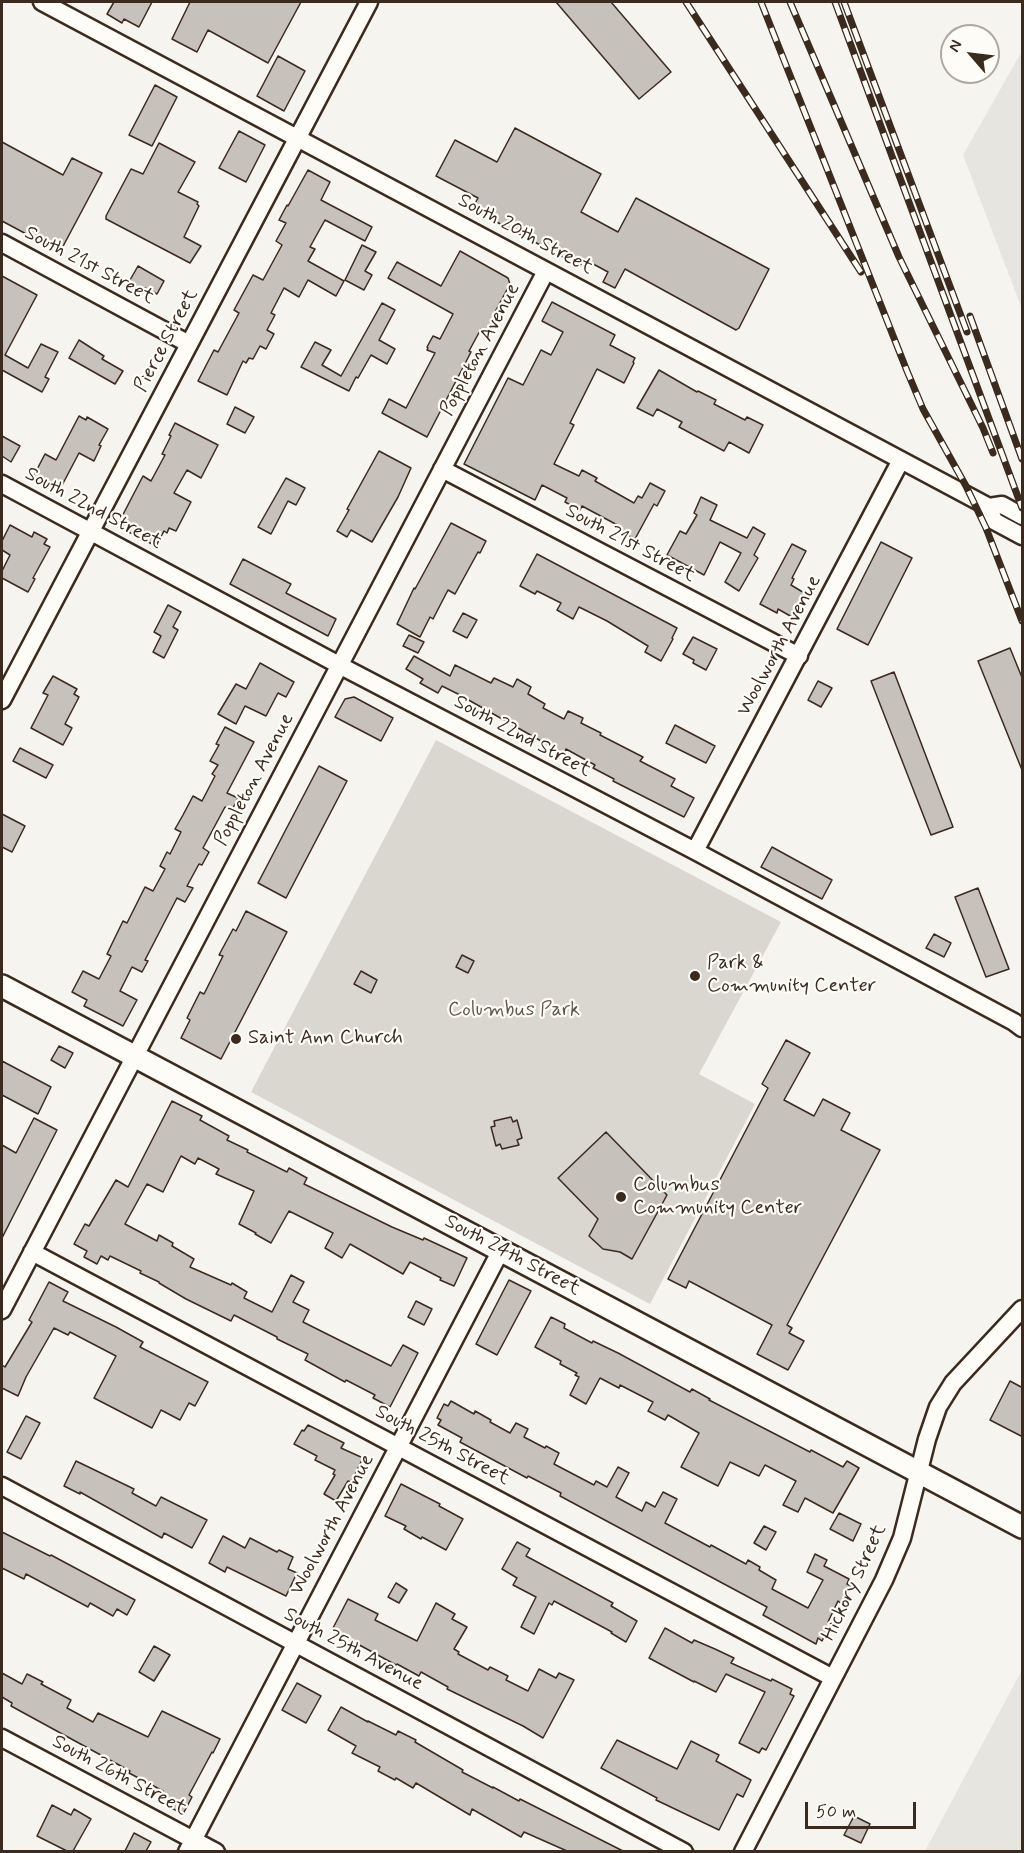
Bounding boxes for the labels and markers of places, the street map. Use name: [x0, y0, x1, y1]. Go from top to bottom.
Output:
place label: Park & Community Center: [707, 952, 876, 999]
marker: Park & Community Center: [688, 969, 702, 983]
place label: Saint Ann Church: [248, 1027, 403, 1051]
marker: Saint Ann Church: [229, 1032, 243, 1046]
place label: Columbus Community Center: [633, 1174, 802, 1221]
marker: Columbus Community Center: [614, 1190, 628, 1204]

